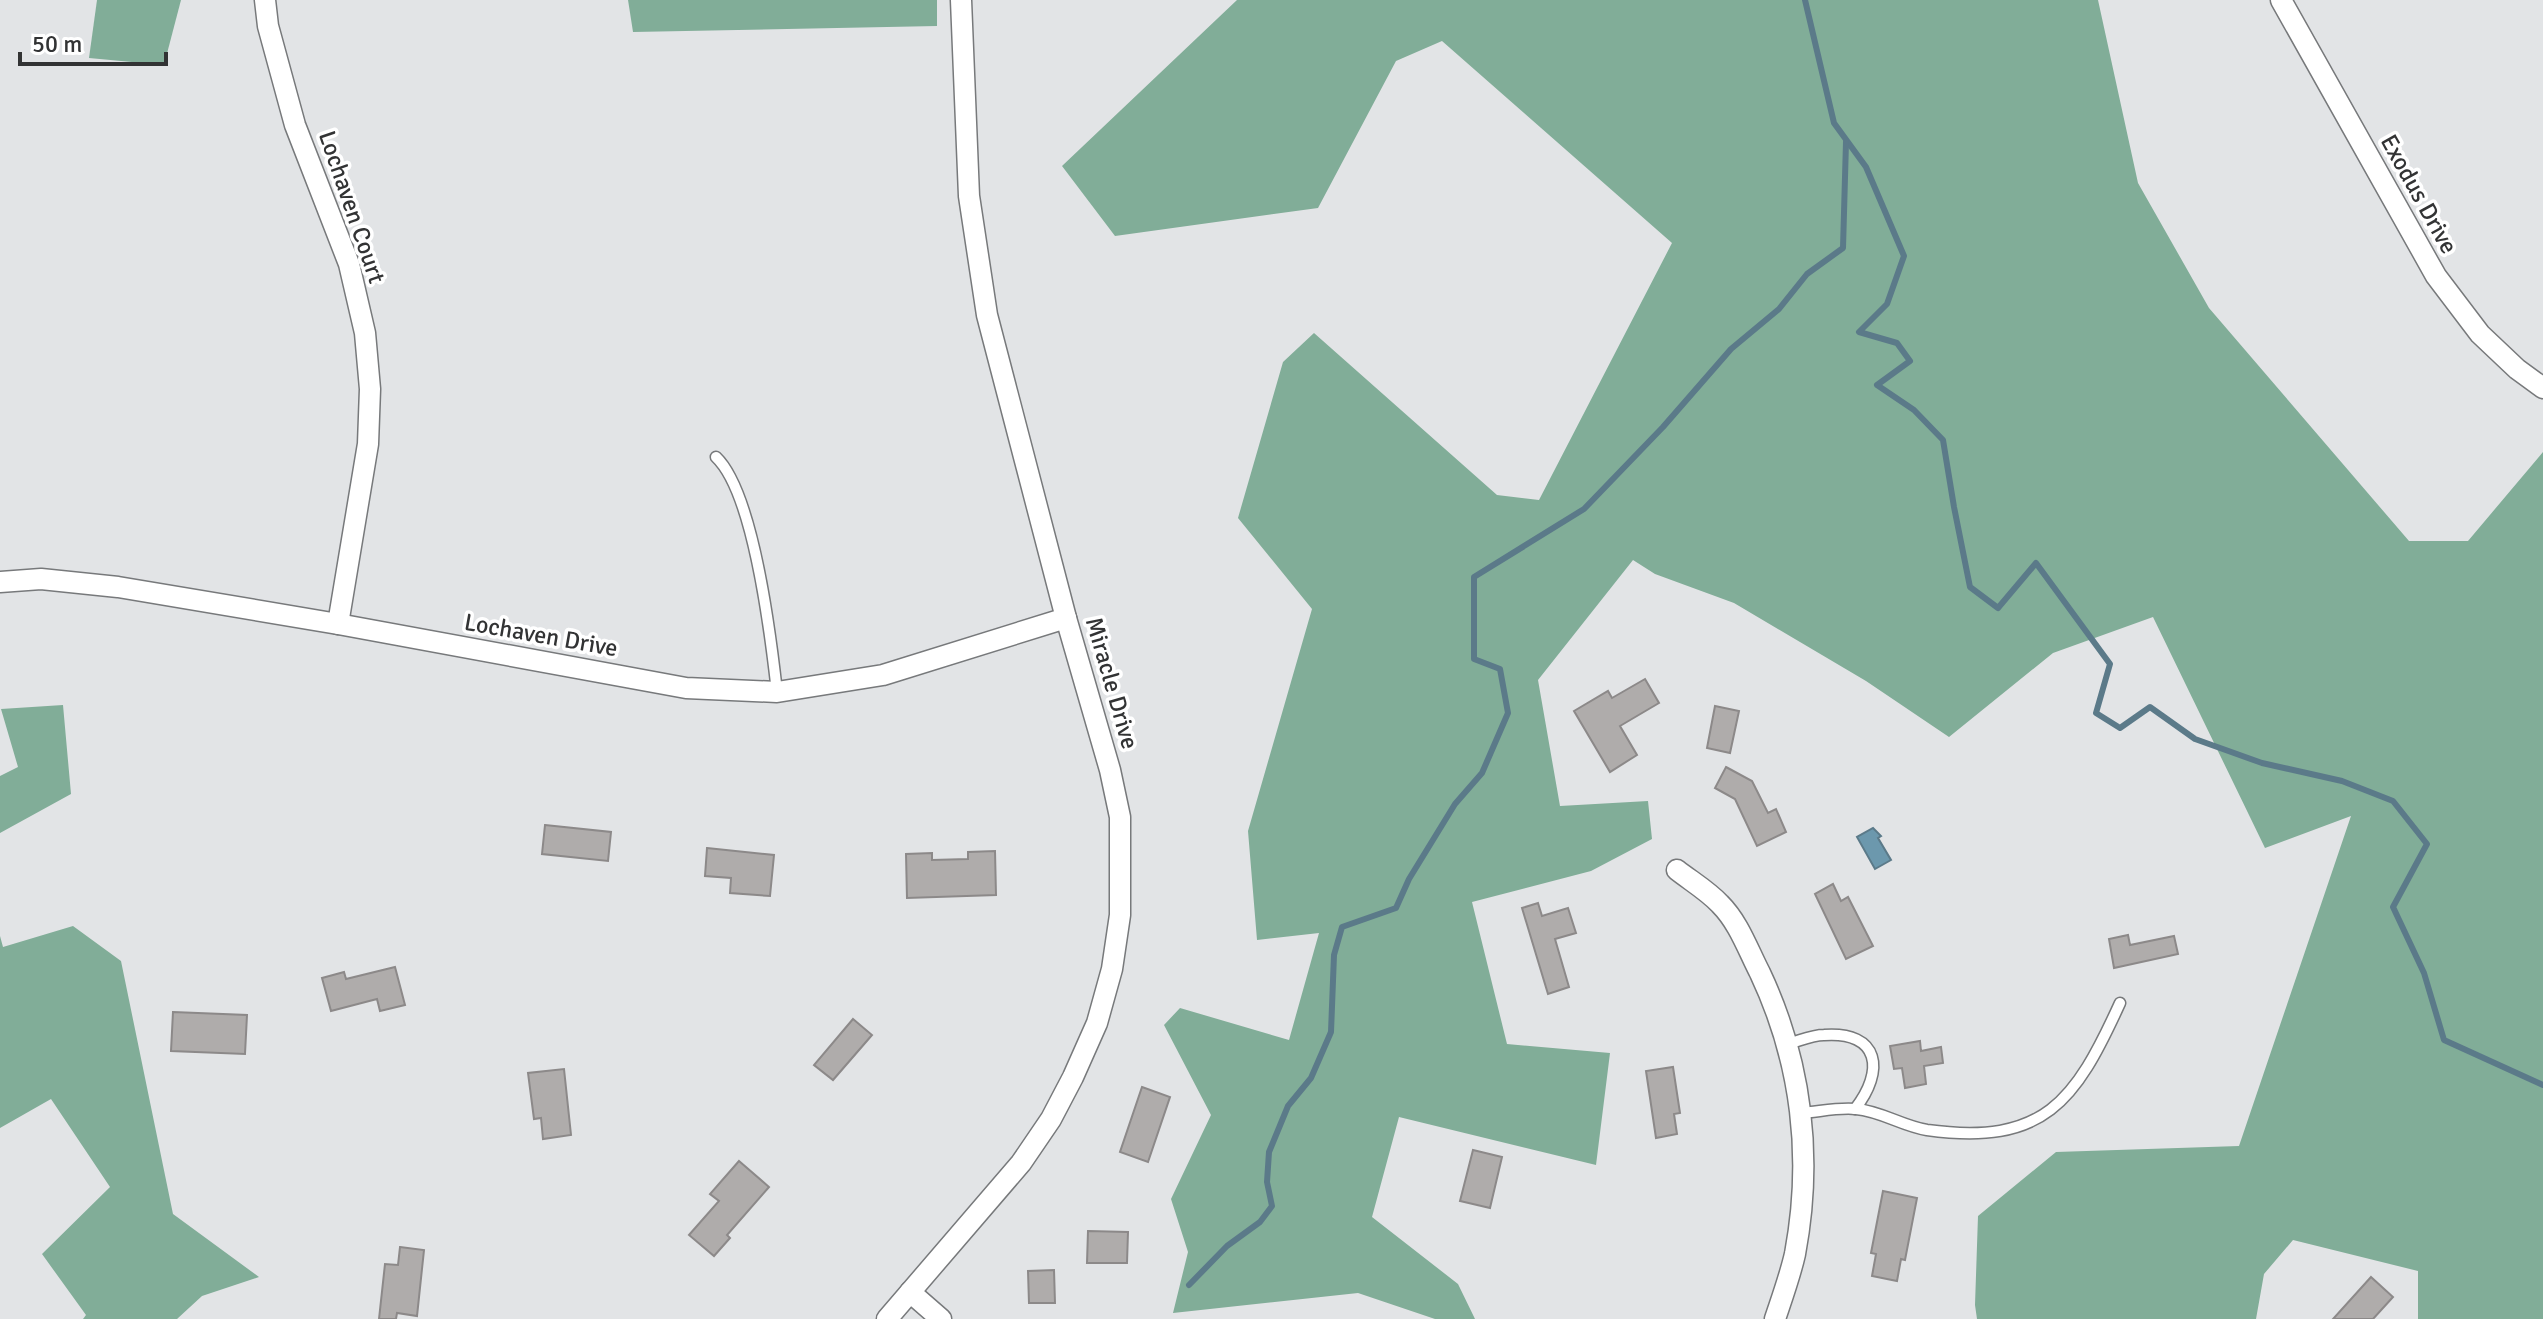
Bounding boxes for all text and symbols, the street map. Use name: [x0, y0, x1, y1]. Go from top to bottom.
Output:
scale bar: [20, 16, 166, 66]
text: 50 m: [32, 29, 82, 59]
street label: Lochaven Court: [312, 127, 392, 287]
street label: Exodus Drive: [2374, 129, 2464, 259]
street label: Lochaven Drive: [462, 607, 620, 663]
street label: Miracle Drive: [1079, 614, 1145, 752]

